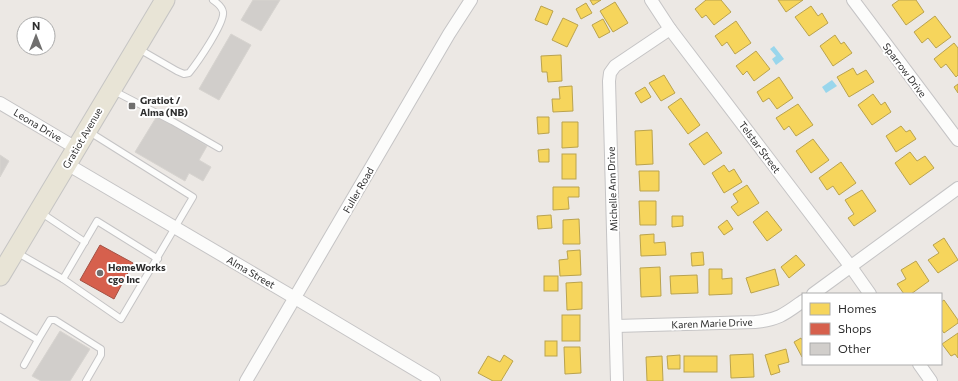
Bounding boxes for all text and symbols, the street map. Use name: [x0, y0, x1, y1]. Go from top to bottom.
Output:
north arrow: [16, 16, 56, 56]
text: N: [32, 19, 40, 32]
street label: Sparrow Drive: [881, 41, 929, 99]
place label: Gratiot / Alma (NB): [140, 94, 188, 118]
marker: Gratiot / Alma (NB): [127, 101, 137, 111]
street label: Gratiot Avenue: [60, 105, 104, 171]
street label: Leona Drive: [12, 106, 64, 144]
street label: Telstar Street: [737, 119, 783, 175]
street label: Michelle Ann Drive: [605, 146, 619, 232]
street label: Fuller Road: [340, 165, 376, 215]
street label: Alma Street: [225, 253, 277, 291]
place label: HomeWorks cgo Inc: [108, 261, 166, 285]
marker: HomeWorks cgo Inc: [95, 268, 105, 278]
legend: [802, 293, 942, 365]
text: Homes: [838, 301, 876, 315]
street label: Karen Marie Drive: [671, 316, 753, 330]
text: Shops: [838, 321, 872, 335]
text: Other: [838, 341, 871, 355]

